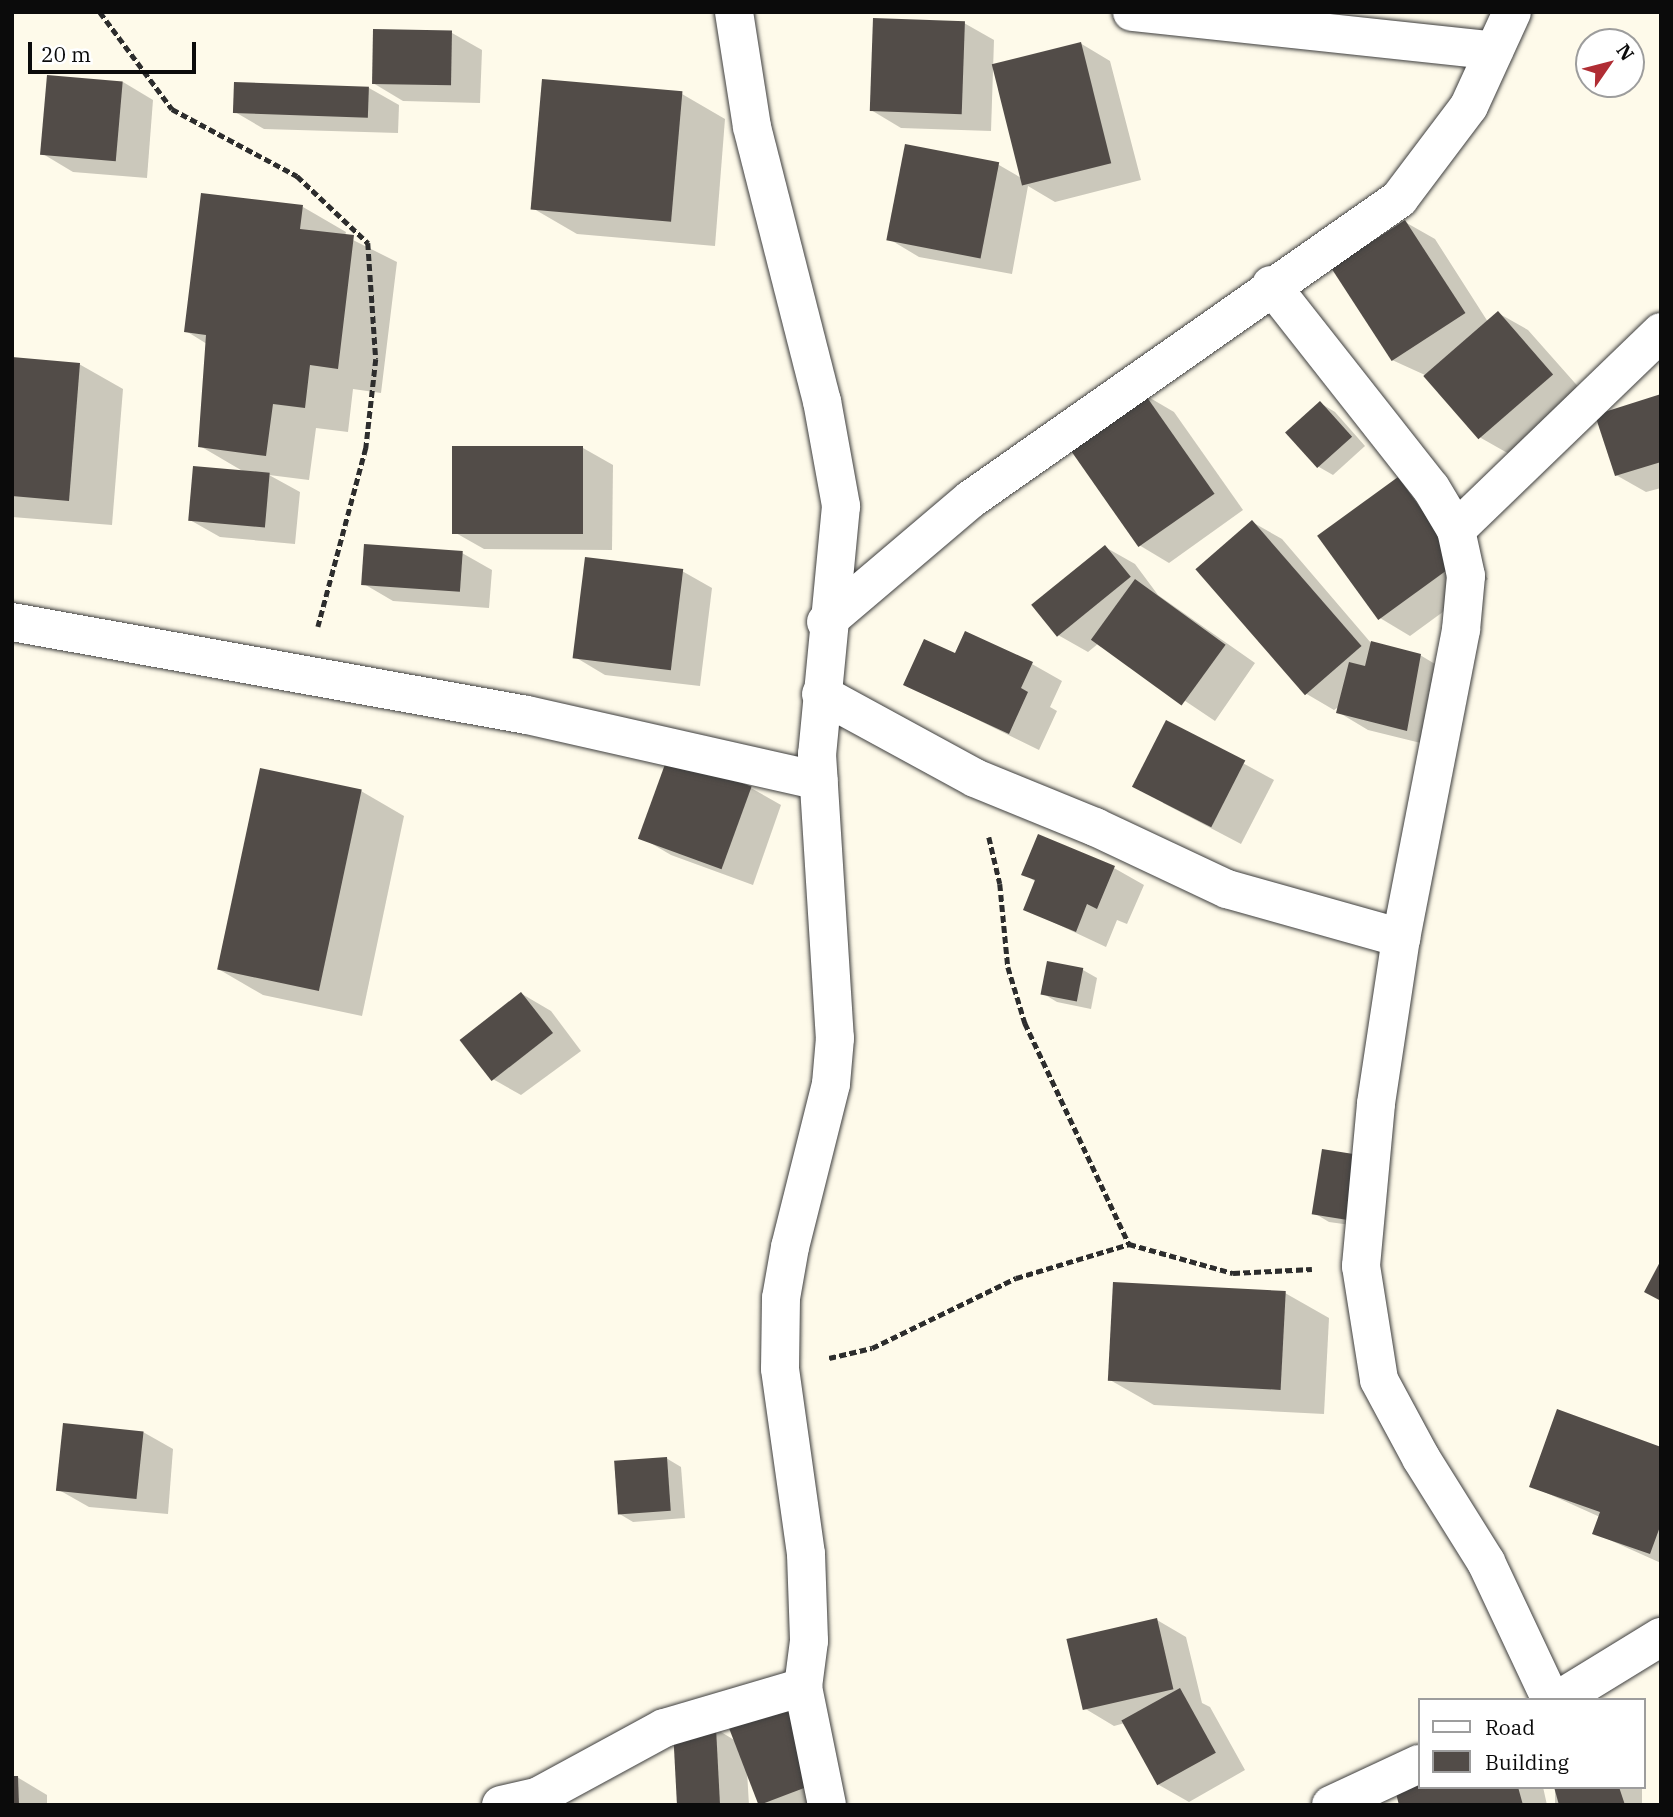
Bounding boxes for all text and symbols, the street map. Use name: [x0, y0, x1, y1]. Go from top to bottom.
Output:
scale bar: [32, 28, 200, 72]
north arrow: [1575, 28, 1645, 98]
text: N: [1611, 39, 1640, 65]
text: 20 m: [41, 40, 91, 68]
legend: [1418, 1698, 1645, 1789]
text: Road: [1485, 1713, 1535, 1741]
text: Building: [1485, 1748, 1569, 1776]

